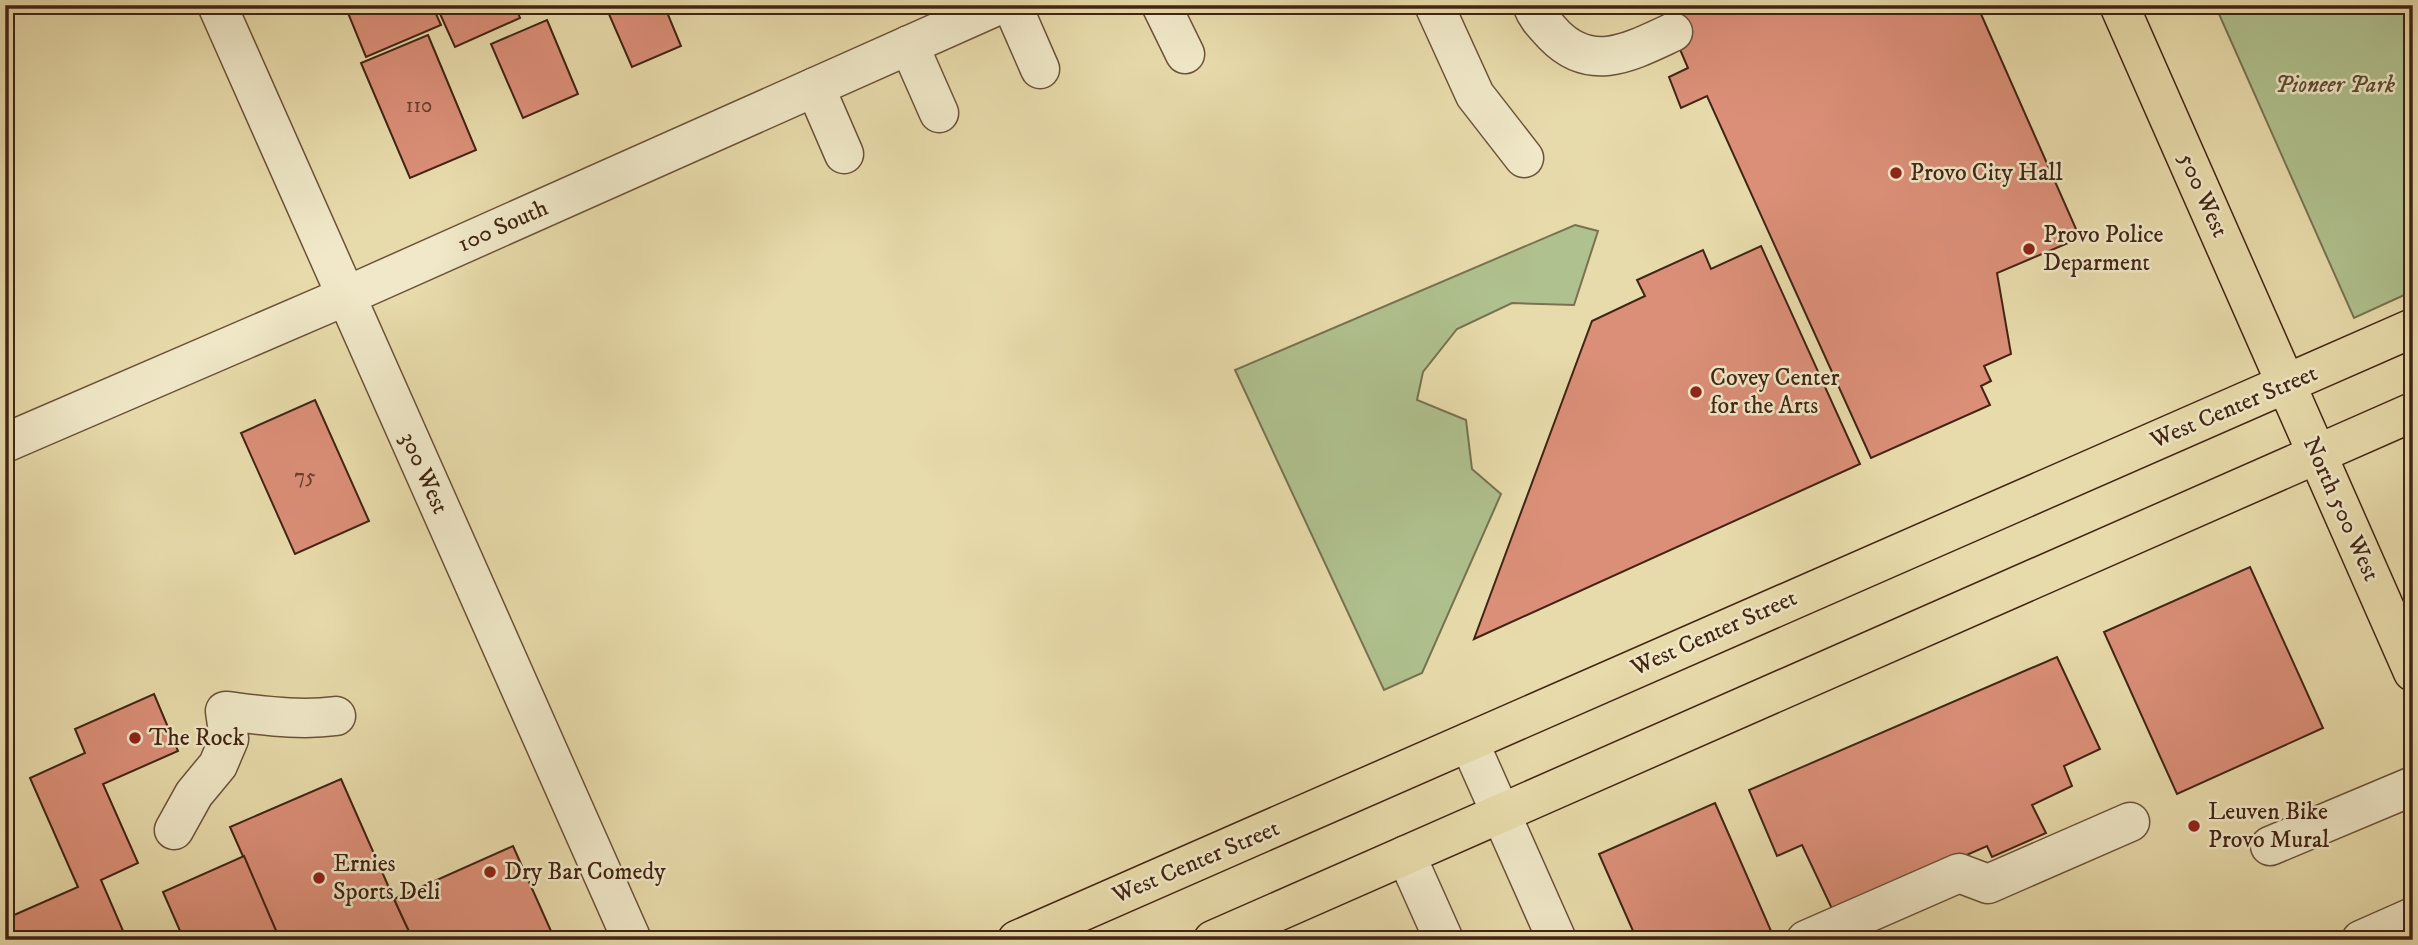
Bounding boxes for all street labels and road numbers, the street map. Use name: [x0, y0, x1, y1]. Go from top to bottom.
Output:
street label: 500 West: [2171, 148, 2235, 242]
street label: 100 South: [453, 193, 553, 259]
street label: West Center Street: [2145, 358, 2322, 456]
street label: 300 West: [393, 427, 455, 519]
street label: North 500 West: [2296, 432, 2386, 586]
street label: West Center Street: [1625, 583, 1802, 683]
street label: West Center Street: [1107, 813, 1284, 911]

